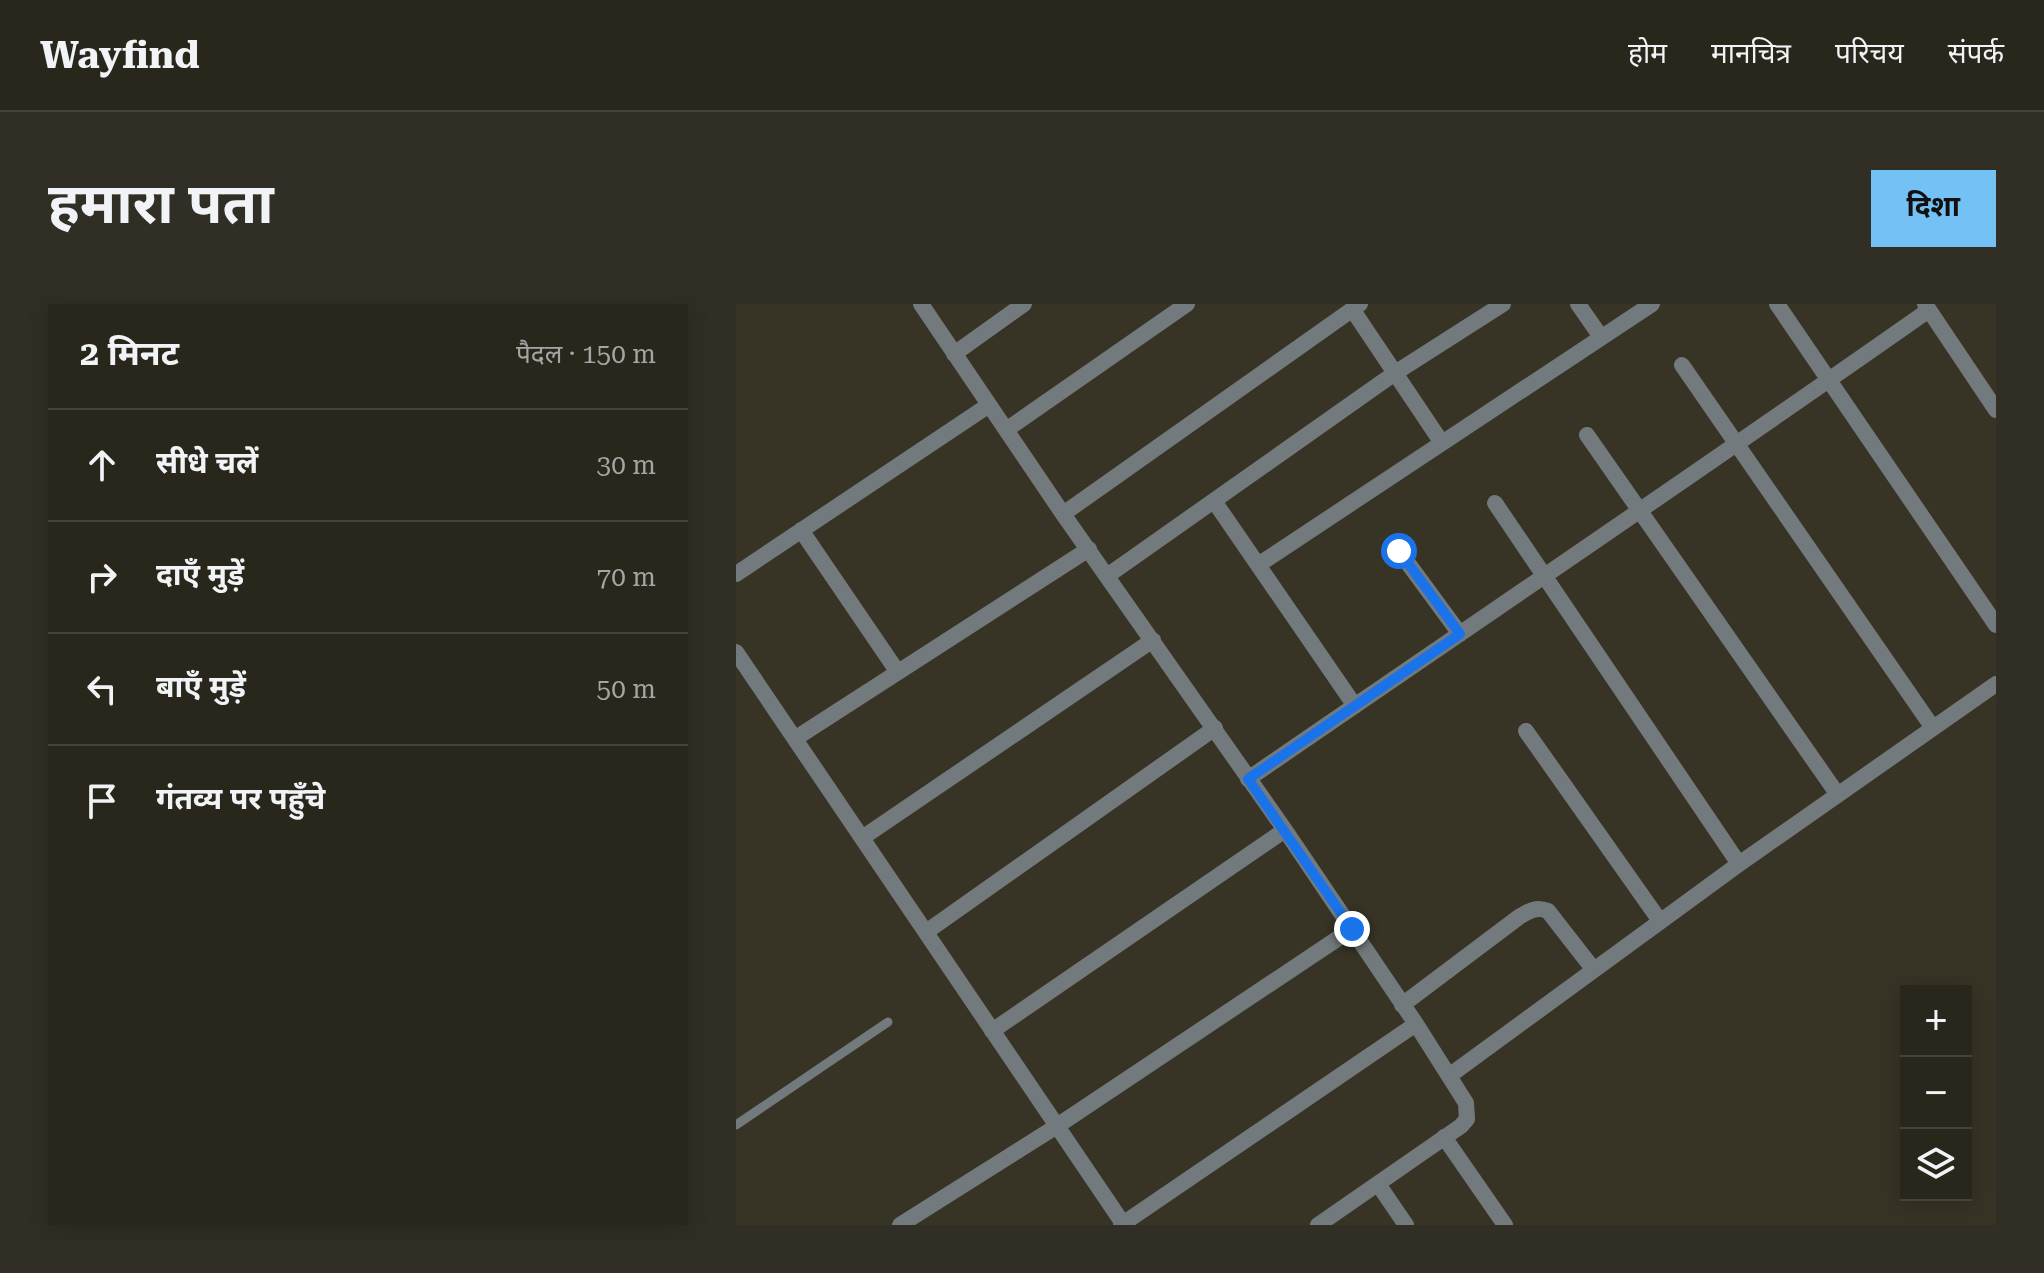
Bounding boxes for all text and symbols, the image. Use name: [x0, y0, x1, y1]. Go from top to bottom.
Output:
text: Wayfind: [40, 33, 200, 77]
text: होम: [1628, 37, 1667, 70]
text: मानचित्र: [1711, 37, 1791, 70]
text: परिचय: [1835, 37, 1904, 70]
text: संपर्क: [1948, 37, 2004, 70]
button: दिशा: [1871, 170, 1996, 247]
text: हमारा पता: [48, 171, 274, 237]
text: 2 मिनट: [80, 333, 179, 373]
text: पैदल · 150 m: [516, 339, 656, 369]
icon: ahead: [80, 443, 124, 487]
text: सीधे चलें: [156, 445, 258, 480]
text: 30 m: [597, 450, 656, 480]
route start: [1381, 533, 1417, 569]
icon: right: [80, 555, 124, 599]
text: दाएँ मुड़ें: [156, 557, 244, 592]
text: 70 m: [597, 562, 656, 592]
icon: left: [80, 667, 124, 711]
text: बाएँ मुड़ें: [156, 669, 246, 704]
text: 50 m: [597, 674, 656, 704]
icon: arrive: [80, 779, 124, 823]
text: गंतव्य पर पहुँचे: [156, 781, 325, 816]
route end: [1334, 911, 1370, 947]
map controls: [1900, 985, 1972, 1201]
button: +: [1900, 985, 1972, 1057]
button: −: [1900, 1057, 1972, 1129]
button: layers: [1900, 1129, 1972, 1201]

